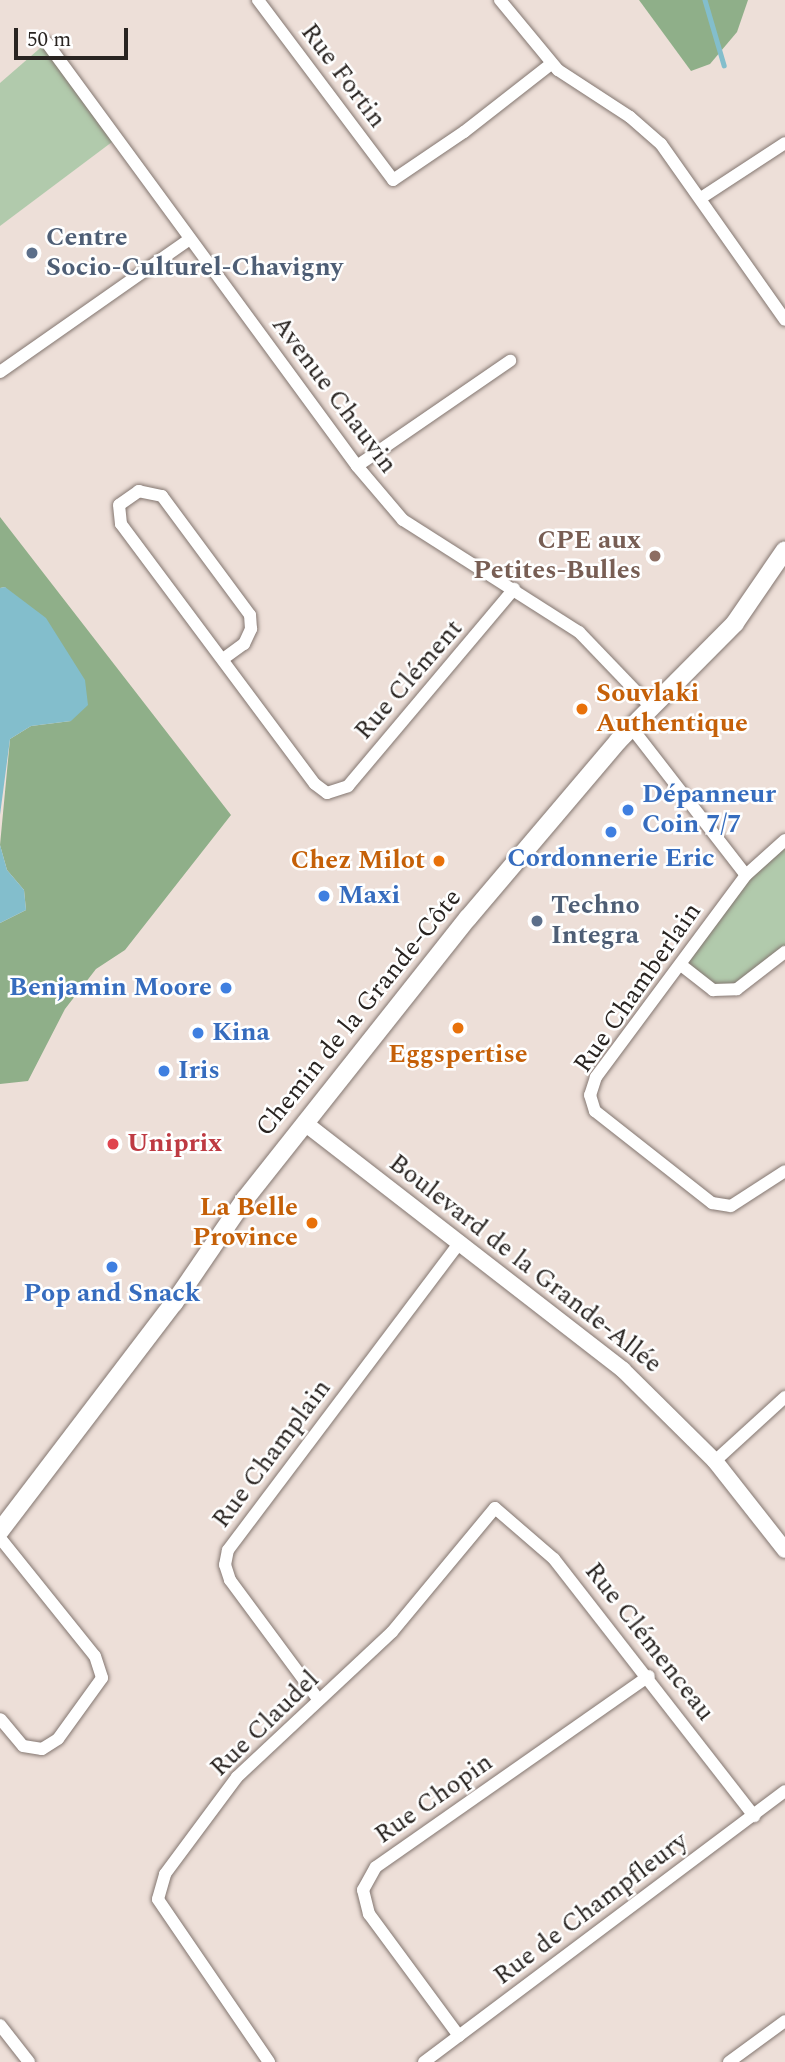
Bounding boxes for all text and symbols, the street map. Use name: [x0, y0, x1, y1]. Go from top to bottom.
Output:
scale bar: [18, 14, 131, 58]
street label: Rue Fortin: [294, 18, 392, 134]
text: 50 m: [27, 24, 71, 56]
place label: Centre Socio-Culturel-Chavigny: [46, 222, 343, 284]
marker: Centre Socio-Culturel-Chavigny: [24, 245, 40, 261]
street label: Avenue Chauvin: [265, 310, 403, 480]
place label: CPE aux Petites-Bulles: [473, 525, 641, 586]
marker: CPE aux Petites-Bulles: [647, 548, 663, 564]
street label: Rue Clément: [348, 613, 470, 747]
place label: Souvlaki Authentique: [596, 678, 748, 740]
marker: Souvlaki Authentique: [574, 701, 590, 717]
place label: Dépanneur Coin 7/7: [642, 779, 776, 840]
marker: Dépanneur Coin 7/7: [620, 802, 636, 818]
marker: Cordonnerie Eric: [603, 824, 619, 840]
place label: Cordonnerie Eric: [507, 843, 715, 875]
place label: Chez Milot: [291, 845, 425, 877]
marker: Chez Milot: [431, 853, 447, 869]
place label: Maxi: [338, 880, 400, 912]
street label: Chemin de la Grande-Côte: [250, 883, 468, 1143]
marker: Maxi: [316, 888, 332, 904]
place label: Techno Integra: [551, 890, 640, 951]
street label: Rue Chamberlain: [568, 897, 708, 1079]
marker: Techno Integra: [529, 913, 545, 929]
place label: Benjamin Moore: [9, 972, 212, 1004]
marker: Benjamin Moore: [218, 980, 234, 996]
place label: Kina: [212, 1017, 270, 1049]
marker: Eggspertise: [450, 1020, 466, 1036]
marker: Kina: [190, 1025, 206, 1041]
place label: Eggspertise: [388, 1039, 528, 1071]
place label: Iris: [178, 1055, 220, 1087]
marker: Iris: [156, 1063, 172, 1079]
place label: Uniprix: [127, 1128, 222, 1160]
marker: Uniprix: [105, 1136, 121, 1152]
street label: Boulevard de la Grande-Allée: [382, 1148, 668, 1380]
place label: La Belle Province: [192, 1192, 298, 1254]
marker: La Belle Province: [304, 1215, 320, 1231]
marker: Pop and Snack: [104, 1259, 120, 1275]
place label: Pop and Snack: [24, 1278, 200, 1310]
street label: Rue Champlain: [206, 1373, 338, 1535]
street label: Rue Clémenceau: [577, 1557, 721, 1727]
street label: Rue Claudel: [204, 1664, 326, 1784]
street label: Rue Chopin: [369, 1747, 499, 1851]
street label: Rue de Champfleury: [488, 1826, 694, 1992]

